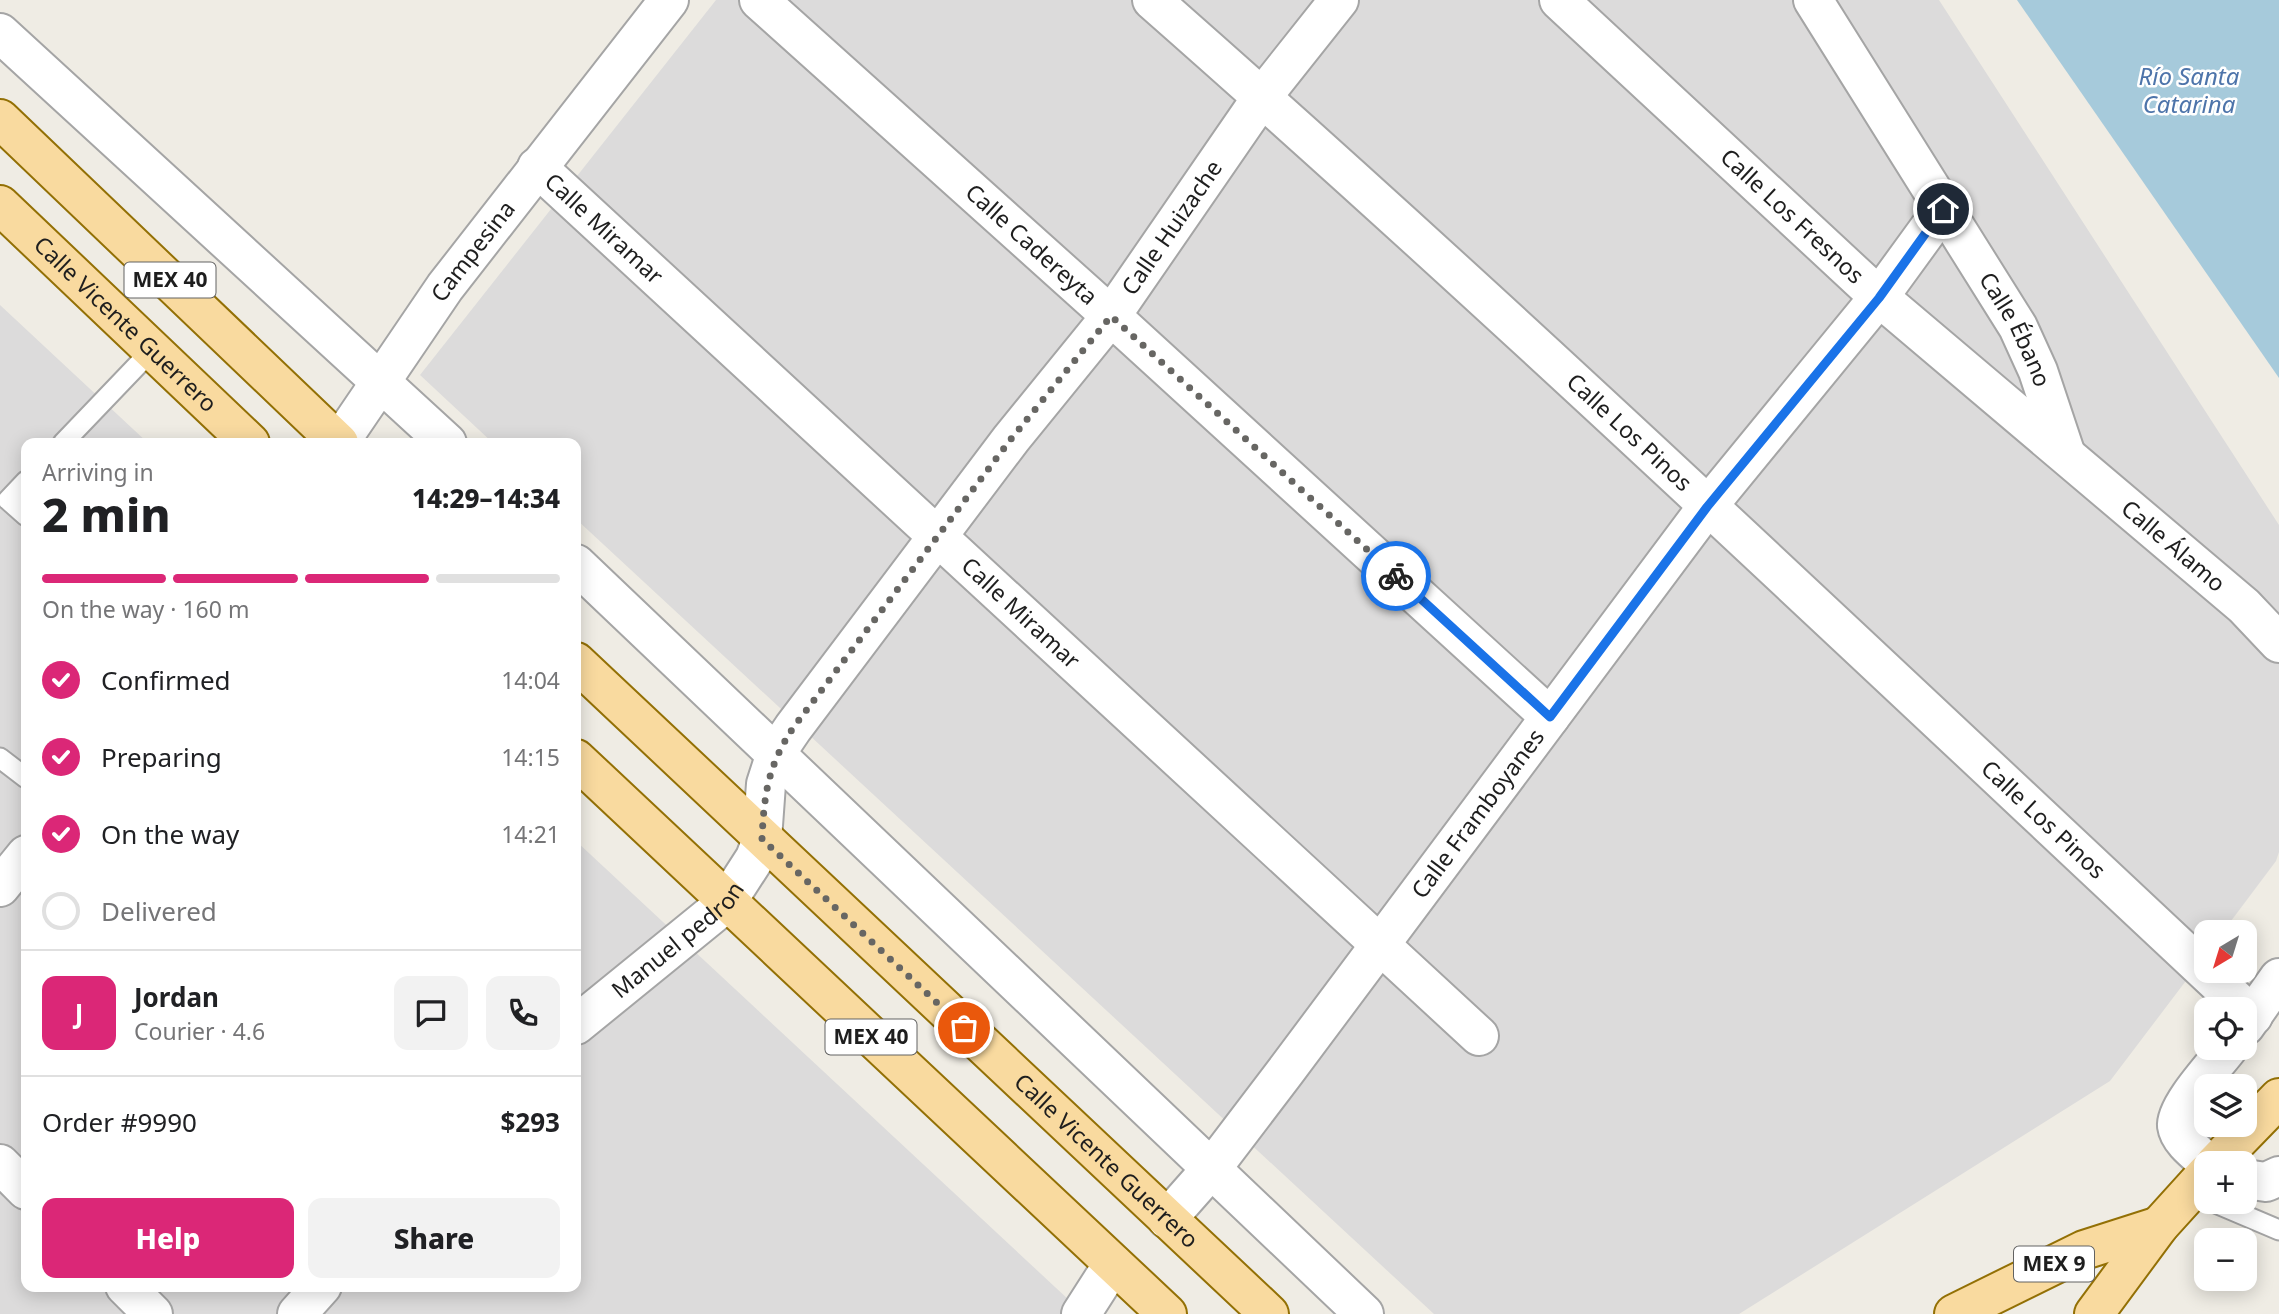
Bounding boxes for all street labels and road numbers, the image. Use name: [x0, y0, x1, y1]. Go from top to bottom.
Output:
street label: Calle Los Fresnos: [1714, 141, 1872, 290]
street label: Calle Huizache: [1113, 153, 1229, 301]
street label: Calle Miramar: [538, 165, 671, 291]
street label: Calle Cadereyta: [959, 176, 1105, 312]
street label: Campesina: [423, 193, 522, 308]
street label: Calle Vicente Guerrero: [27, 229, 225, 419]
road number: MEX 40: [124, 262, 216, 298]
street label: Calle Ébano: [1972, 265, 2059, 391]
street label: Calle Los Pinos: [1560, 365, 1700, 498]
street label: Calle Álamo: [2115, 492, 2233, 599]
street label: Calle Miramar: [955, 549, 1088, 676]
street label: Calle Framboyanes: [1403, 722, 1551, 904]
street label: Calle Los Pinos: [1975, 752, 2114, 885]
street label: Manuel pedron: [604, 875, 751, 1005]
road number: MEX 40: [826, 1020, 917, 1054]
street label: Calle Vicente Guerrero: [1008, 1066, 1206, 1255]
road number: MEX 9: [2014, 1246, 2094, 1282]

